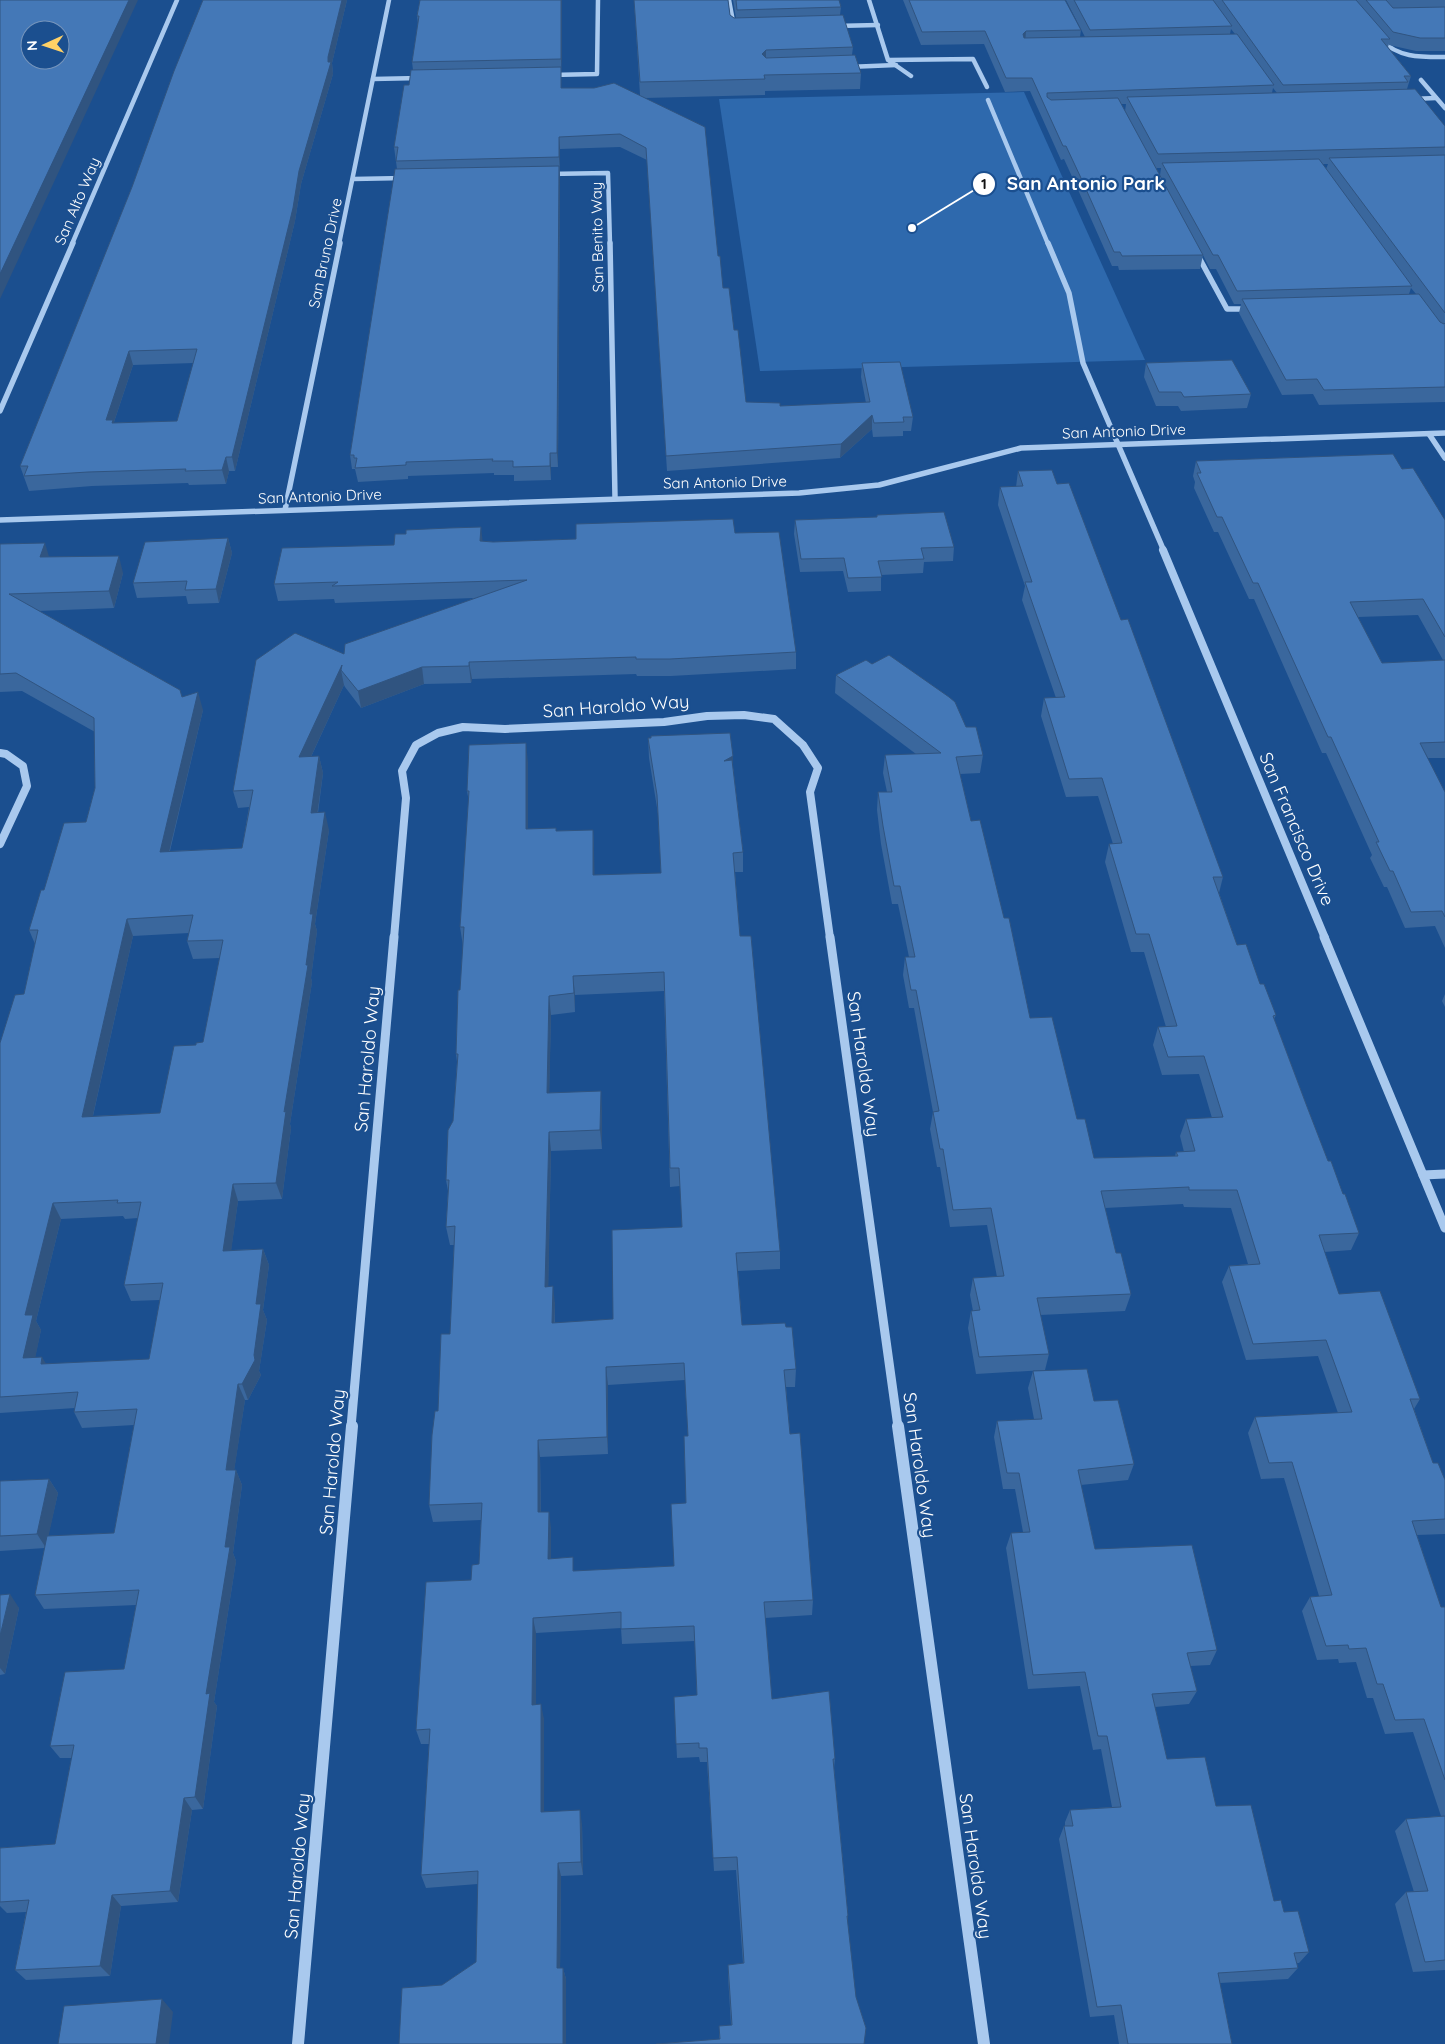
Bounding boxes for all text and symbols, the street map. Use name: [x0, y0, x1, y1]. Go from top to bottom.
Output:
north arrow: [20, 20, 70, 70]
text: N: [23, 40, 41, 51]
street label: San Alto Way: [50, 154, 104, 248]
callout: San Antonio Park: [972, 167, 1175, 201]
text: San Antonio Park: [1007, 171, 1165, 195]
text: 1: [981, 174, 987, 193]
street label: San Benito Way: [587, 182, 607, 292]
street label: San Bruno Drive: [304, 196, 346, 310]
street label: San Antonio Drive: [1062, 419, 1186, 443]
street label: San Antonio Drive: [663, 471, 787, 493]
street label: San Antonio Drive: [258, 484, 382, 508]
street label: San Haroldo Way: [542, 689, 690, 723]
street label: San Francisco Drive: [1254, 749, 1340, 909]
street label: San Haroldo Way: [349, 985, 385, 1133]
street label: San Haroldo Way: [842, 990, 886, 1138]
street label: San Haroldo Way: [314, 1388, 350, 1536]
street label: San Haroldo Way: [898, 1391, 942, 1539]
street label: San Haroldo Way: [279, 1792, 315, 1940]
street label: San Haroldo Way: [954, 1792, 998, 1940]

